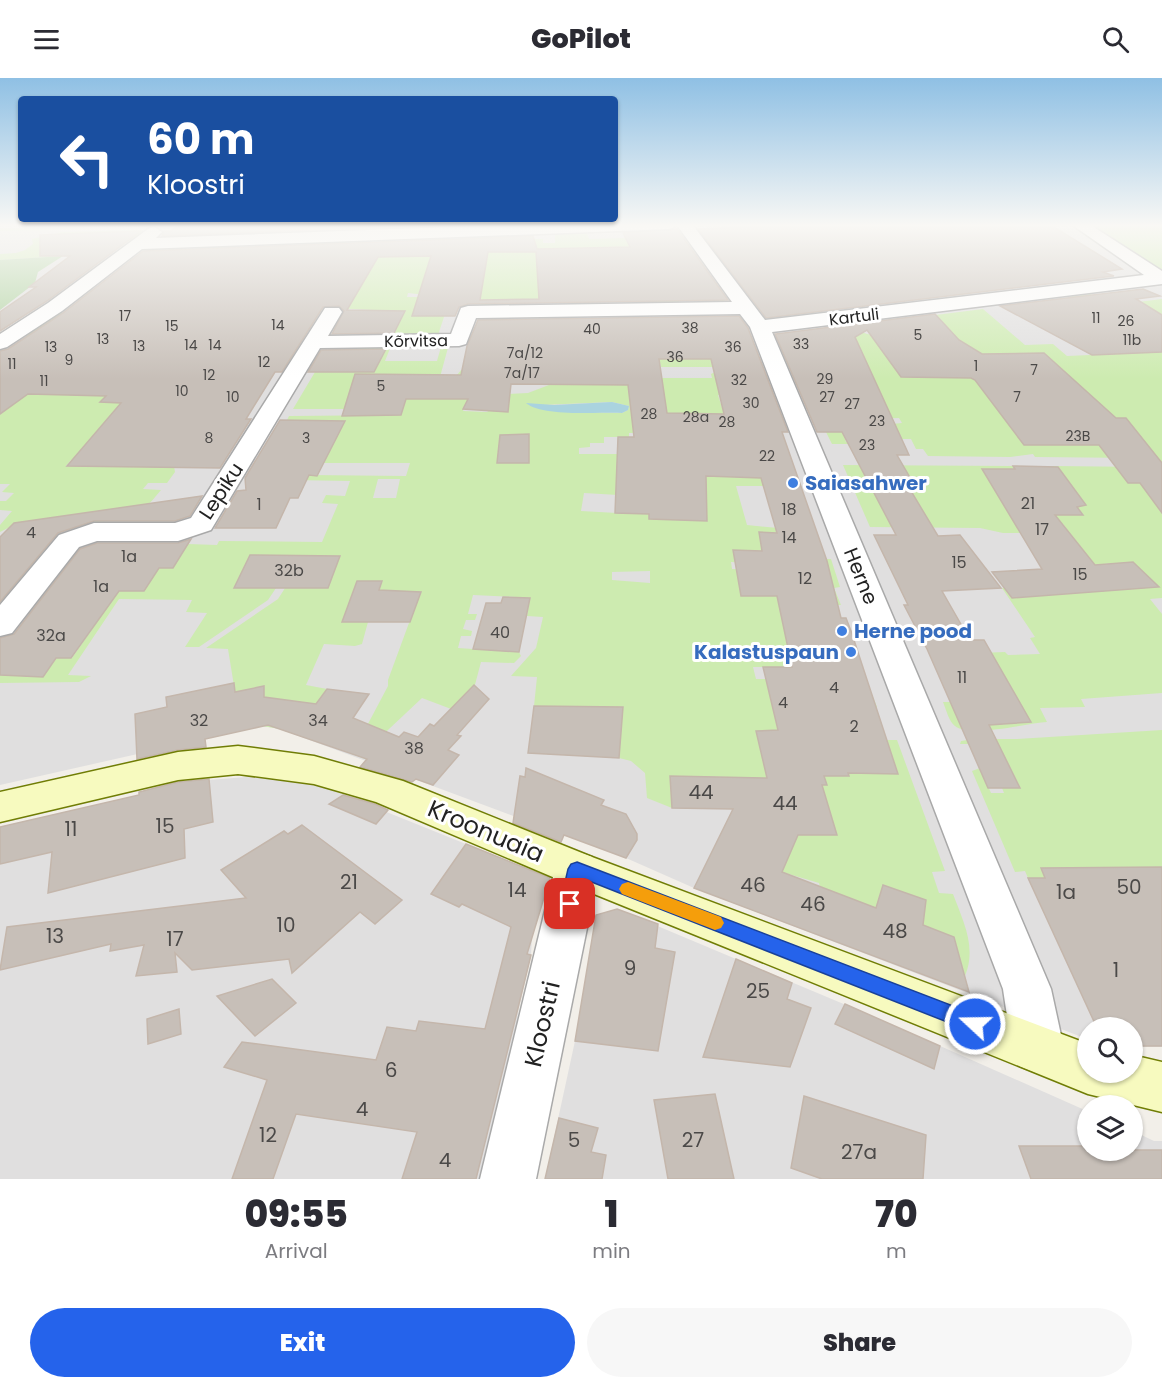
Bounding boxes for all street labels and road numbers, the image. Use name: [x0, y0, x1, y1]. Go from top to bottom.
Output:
street label: Kartuli: [828, 303, 880, 331]
street label: Kõrvitsa: [384, 329, 448, 353]
street label: Lepiku: [192, 457, 250, 525]
street label: Herne: [837, 543, 885, 609]
street label: Kroonuaia: [423, 792, 549, 870]
street label: Kloostri: [516, 978, 568, 1070]

